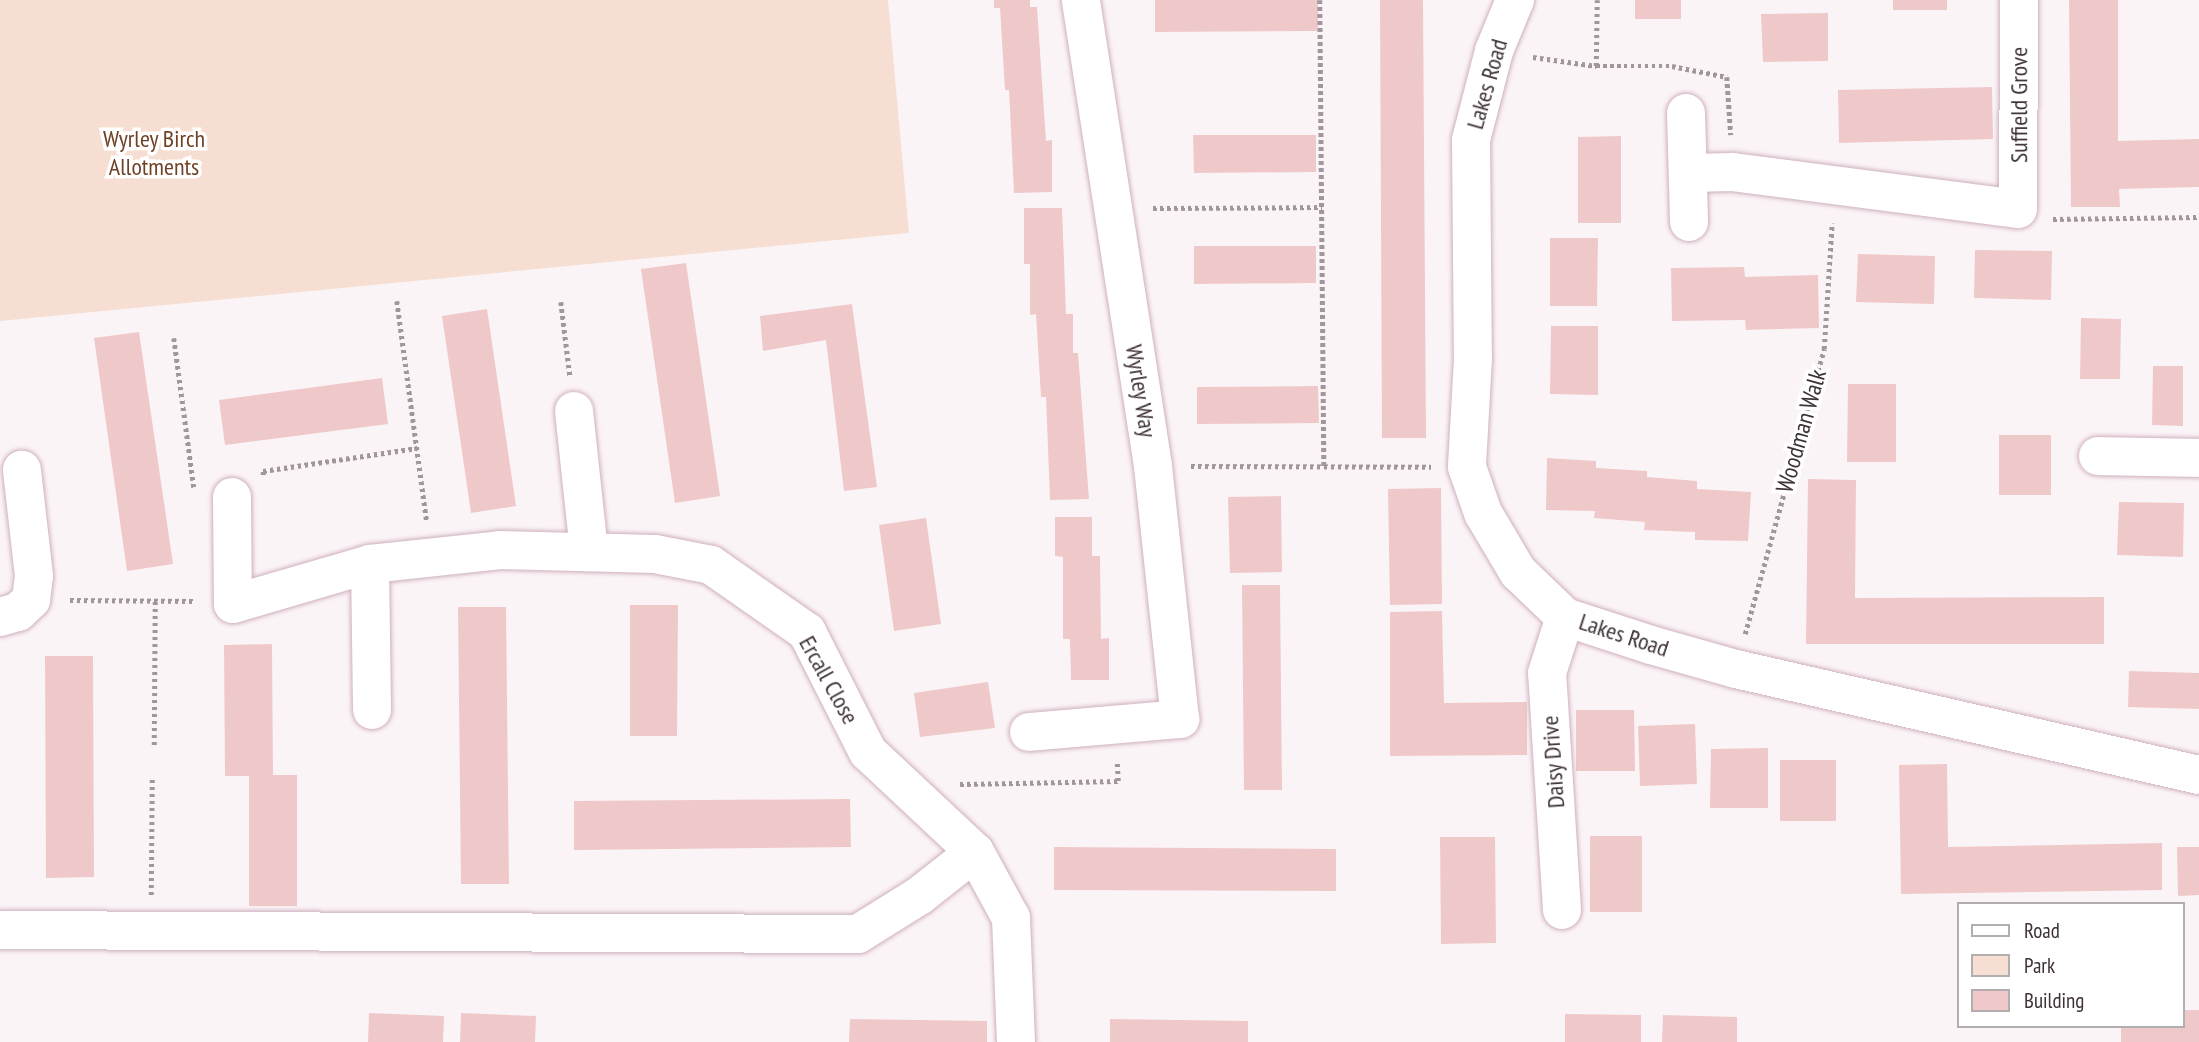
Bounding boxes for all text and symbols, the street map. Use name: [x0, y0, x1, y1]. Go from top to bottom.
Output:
street label: Lakes Road: [1460, 36, 1514, 132]
street label: Suffield Grove: [2005, 47, 2033, 163]
park label: Wyrley Birch Allotments: [103, 125, 205, 181]
street label: Wyrley Way: [1119, 342, 1163, 440]
street label: Woodman Walk: [1770, 366, 1832, 496]
street label: Lakes Road: [1576, 607, 1672, 663]
street label: Ercall Close: [793, 631, 865, 729]
street label: Daisy Drive: [1535, 714, 1571, 810]
legend: [1958, 902, 2185, 1028]
text: Road: [2024, 917, 2060, 944]
text: Park: [2024, 952, 2055, 979]
text: Building: [2024, 987, 2084, 1014]

